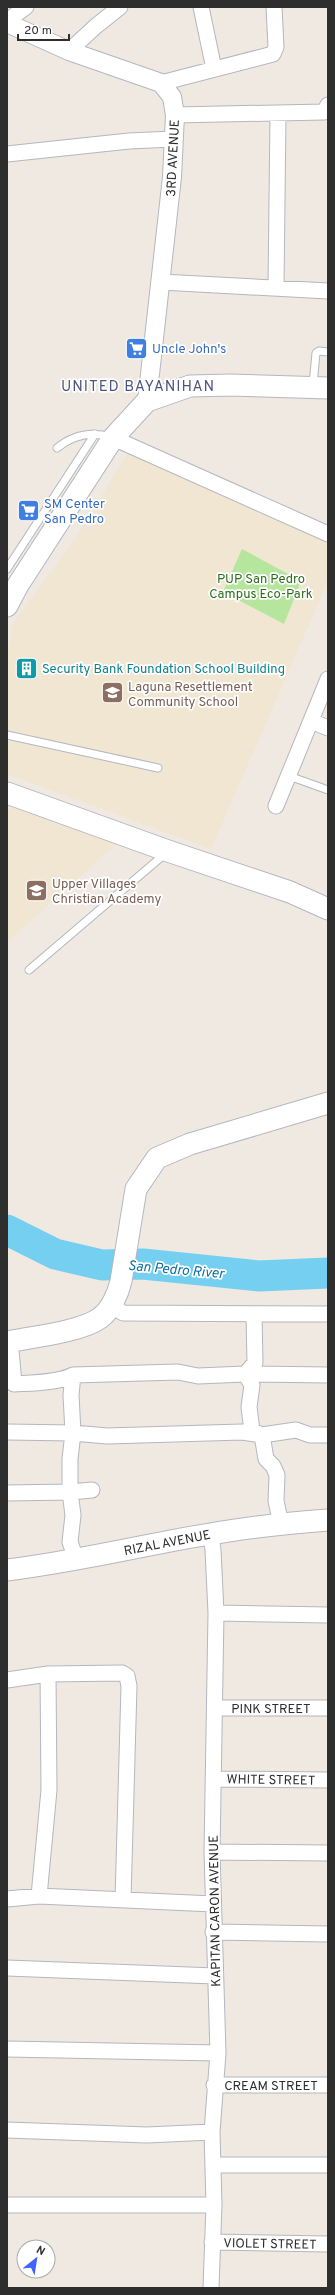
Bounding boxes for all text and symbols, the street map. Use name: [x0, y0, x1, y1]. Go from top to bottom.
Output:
scale bar: [18, 16, 69, 42]
text: 20 m: [24, 23, 52, 39]
street label: 3RD AVENUE: [164, 119, 184, 197]
supermarket icon: Uncle John's: [123, 335, 149, 361]
place label: Uncle John's: [152, 342, 226, 358]
district label: UNITED BAYANIHAN: [61, 378, 215, 397]
supermarket icon: SM Center San Pedro: [16, 497, 42, 523]
place label: SM Center San Pedro: [44, 497, 105, 528]
park label: PUP San Pedro Campus Eco-Park: [209, 572, 313, 603]
building icon: Security Bank Foundation School Building: [13, 655, 39, 681]
place label: Security Bank Foundation School Building: [42, 662, 285, 678]
school or university icon: Laguna Resettlement Community School: [99, 680, 125, 706]
place label: Laguna Resettlement Community School: [128, 680, 253, 711]
school or university icon: Upper Villages Christian Academy: [23, 877, 49, 903]
place label: Upper Villages Christian Academy: [52, 877, 161, 908]
water label: San Pedro River: [127, 1258, 226, 1283]
street label: RIZAL AVENUE: [123, 1528, 212, 1560]
street label: PINK STREET: [231, 1702, 311, 1718]
street label: WHITE STREET: [227, 1772, 315, 1790]
street label: KAPITAN CARON AVENUE: [207, 1835, 225, 1987]
street label: CREAM STREET: [224, 2079, 318, 2095]
street label: VIOLET STREET: [223, 2236, 317, 2254]
north arrow: [16, 2239, 56, 2279]
text: N: [34, 2243, 47, 2259]

